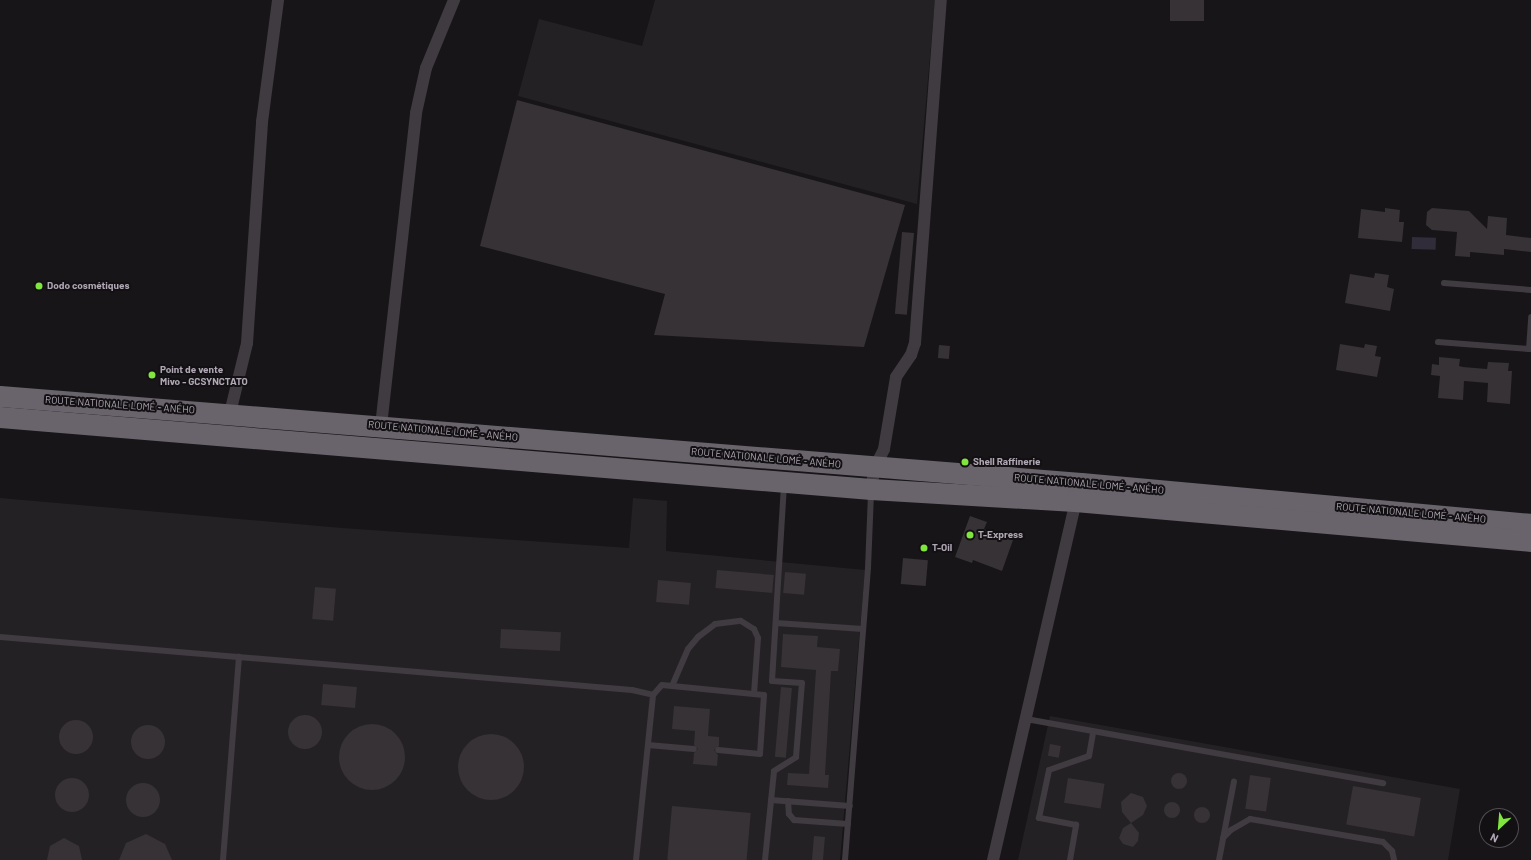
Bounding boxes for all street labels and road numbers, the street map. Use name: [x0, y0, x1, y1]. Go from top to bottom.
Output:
street label: ROUTE NATIONALE LOMÉ - ANÉHO: [45, 394, 195, 416]
street label: ROUTE NATIONALE LOMÉ - ANÉHO: [368, 418, 518, 444]
street label: ROUTE NATIONALE LOMÉ - ANÉHO: [691, 445, 841, 471]
street label: ROUTE NATIONALE LOMÉ - ANÉHO: [1014, 471, 1164, 497]
street label: ROUTE NATIONALE LOMÉ - ANÉHO: [1336, 500, 1486, 526]

